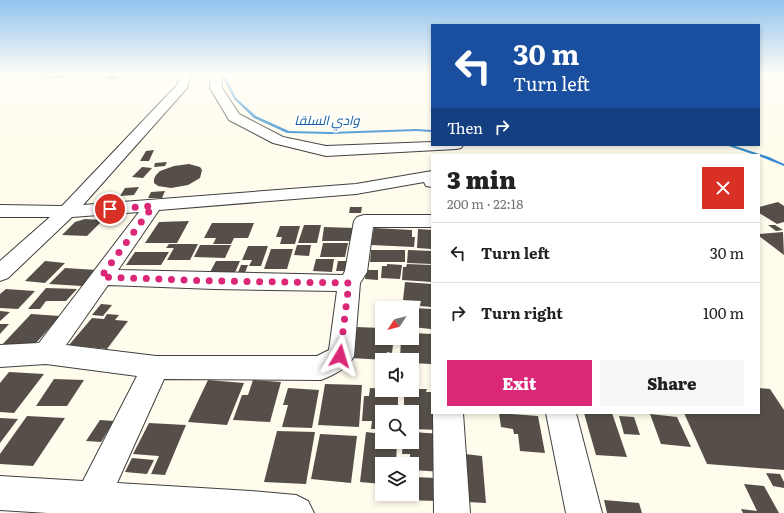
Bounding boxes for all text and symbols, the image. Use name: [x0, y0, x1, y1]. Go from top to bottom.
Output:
text: 30 m: [513, 32, 579, 74]
icon: left: [447, 40, 499, 92]
text: Turn left: [513, 70, 590, 97]
water label: وادي السلقا: [294, 110, 361, 131]
text: Then: [447, 116, 483, 139]
icon: right: [491, 116, 513, 138]
text: 3 min: [447, 161, 516, 196]
button: close: [702, 167, 744, 209]
pin: [93, 192, 127, 226]
text: 200 m · 22:18: [447, 194, 523, 213]
icon: arrive: [99, 198, 121, 220]
text: Turn left: [481, 241, 550, 264]
text: 30 m: [710, 241, 744, 264]
icon: left: [447, 242, 469, 264]
north arrow: [375, 301, 419, 345]
map controls: [375, 301, 419, 501]
text: Turn right: [481, 301, 563, 324]
text: 100 m: [703, 301, 744, 324]
icon: right: [447, 302, 469, 324]
position arrow: [319, 335, 361, 377]
button: sound: [375, 353, 419, 397]
button: Exit: [447, 360, 592, 406]
button: Share: [600, 360, 744, 406]
button: search: [375, 405, 419, 449]
button: layers: [375, 457, 419, 501]

